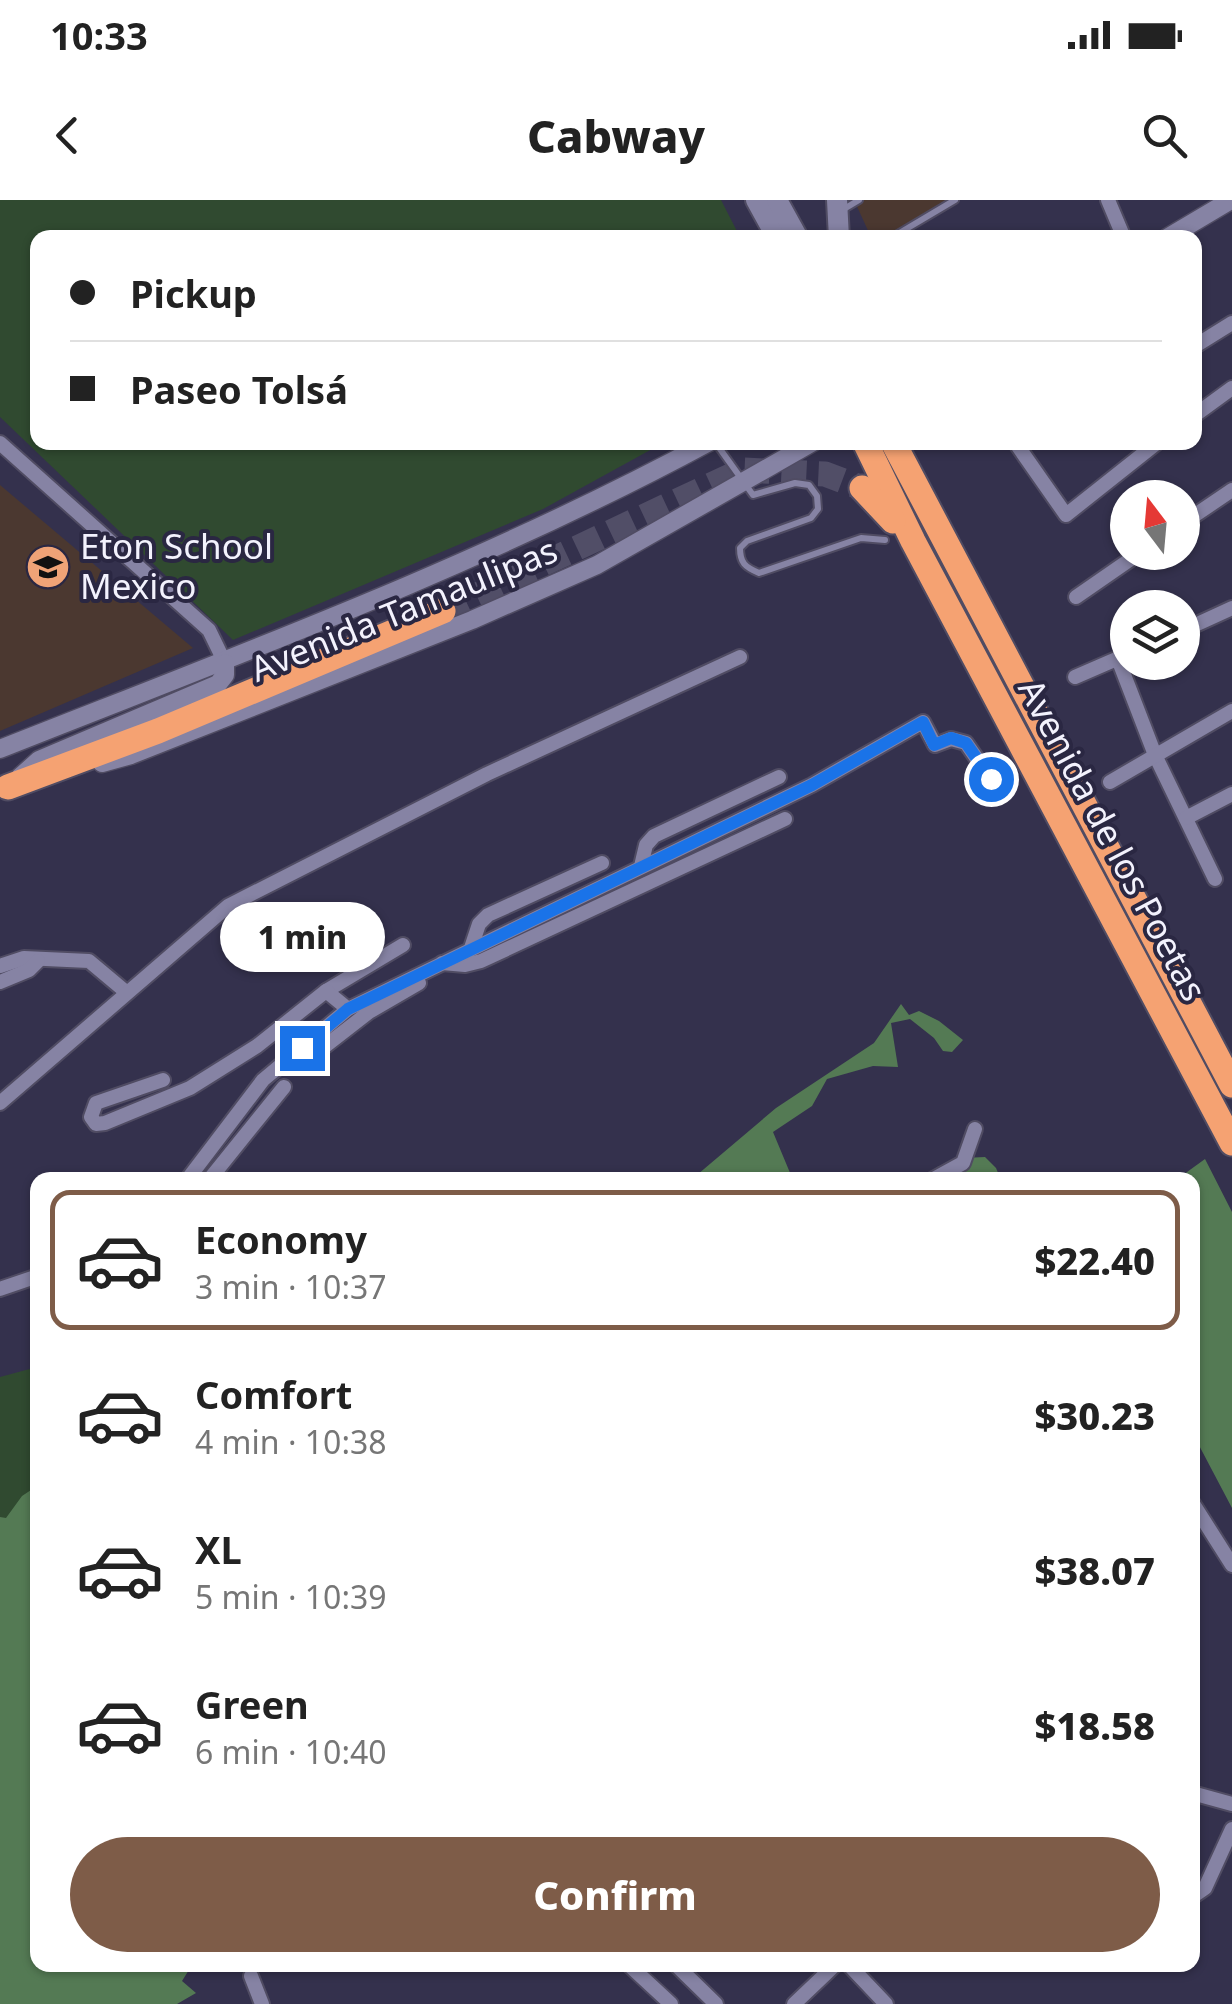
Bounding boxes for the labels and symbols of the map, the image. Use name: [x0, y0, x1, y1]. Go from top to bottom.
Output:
north arrow: [1110, 480, 1200, 570]
place label: Eton School Mexico: [80, 522, 273, 609]
street label: Avenida Tamaulipas: [243, 526, 564, 692]
school or university icon: Eton School Mexico: [25, 544, 71, 590]
street label: Avenida de los Poetas: [1008, 670, 1218, 1009]
route start: [969, 757, 1014, 802]
callout: 1 min: [220, 903, 384, 973]
route end: [280, 1026, 325, 1071]

